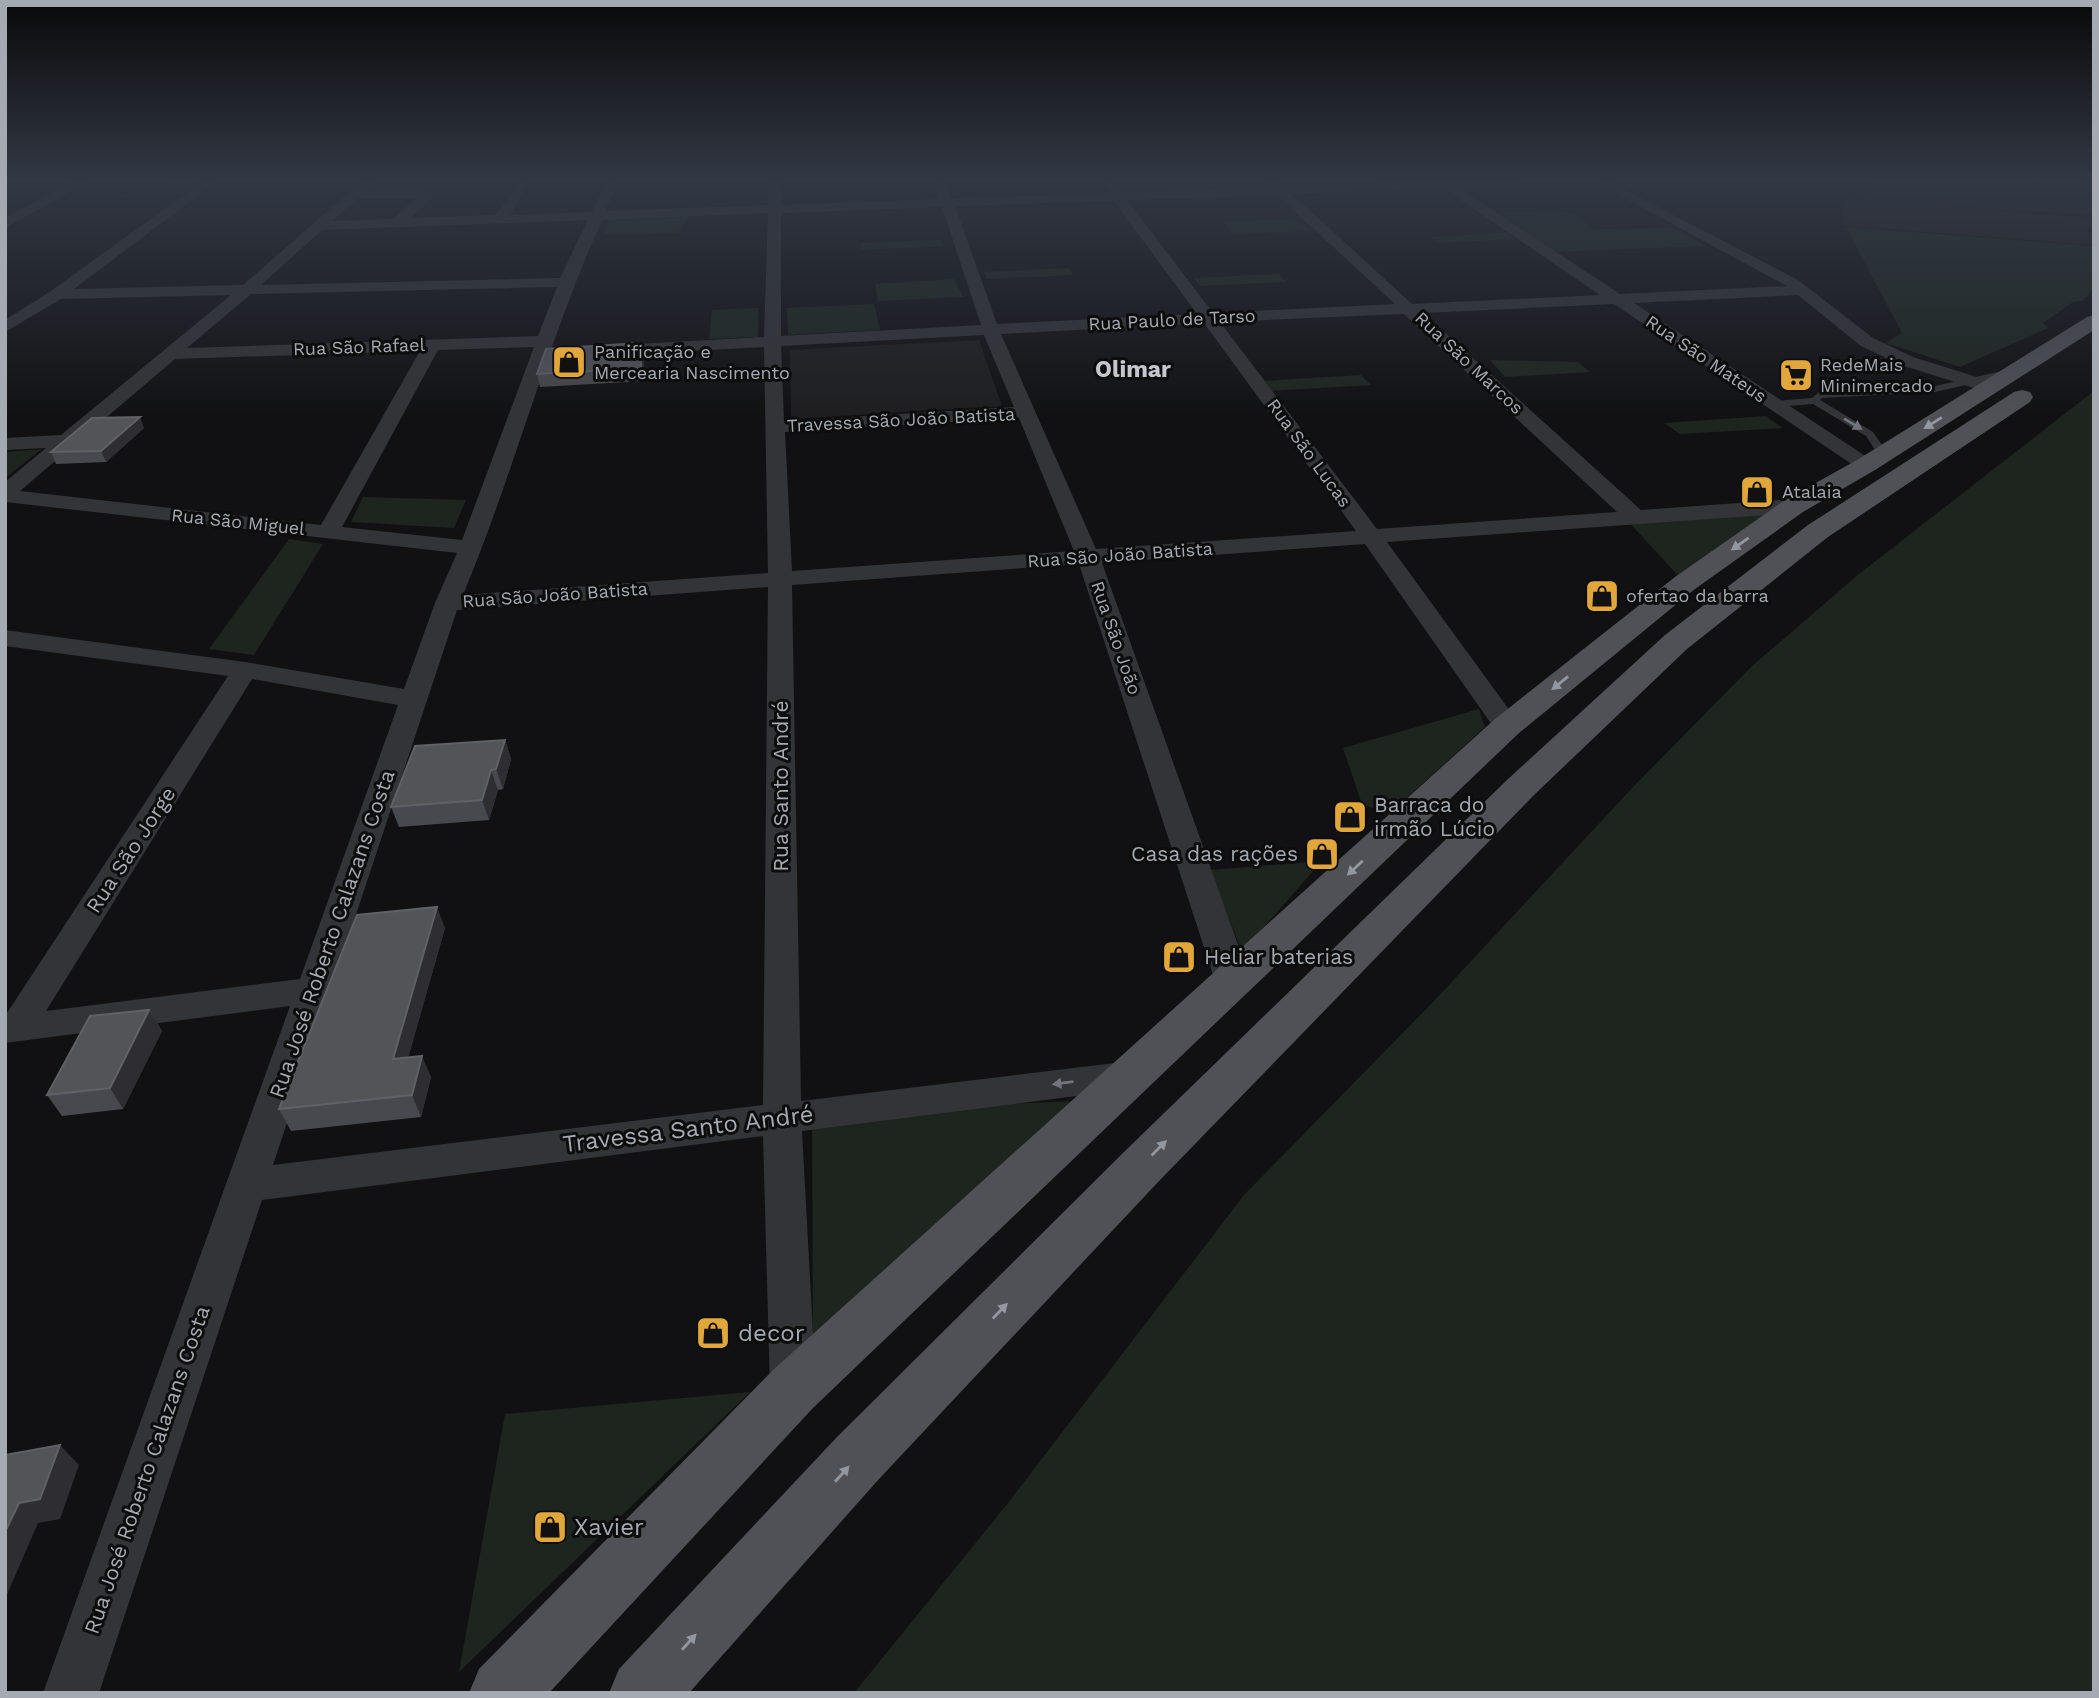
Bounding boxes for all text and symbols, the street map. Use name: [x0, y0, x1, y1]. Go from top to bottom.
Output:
street label: Rua Paulo de Tarso: [1088, 305, 1256, 334]
street label: Rua São Marcos: [1411, 307, 1528, 418]
street label: Rua São Mateus: [1642, 310, 1771, 407]
street label: Rua São Rafael: [293, 334, 426, 359]
place label: Panificação e Mercearia Nascimento: [594, 341, 790, 383]
shop icon: Panificação e Mercearia Nascimento: [550, 343, 588, 381]
place label: RedeMais Minimercado: [1820, 354, 1933, 396]
district label: Olimar: [1095, 356, 1171, 383]
supermarket icon: RedeMais Minimercado: [1777, 356, 1815, 394]
street label: Rua São Lucas: [1263, 394, 1356, 511]
street label: Travessa São João Batista: [786, 403, 1016, 436]
one-way arrow: [1843, 417, 1862, 430]
one-way arrow: [1923, 417, 1942, 430]
shop icon: Atalaia: [1738, 473, 1776, 511]
place label: Atalaia: [1782, 481, 1842, 502]
street label: Rua São Miguel: [170, 504, 306, 539]
one-way arrow: [1731, 537, 1749, 551]
street label: Rua São João Batista: [1026, 538, 1213, 571]
shop icon: ofertao da barra: [1583, 577, 1621, 615]
street label: Rua São João Batista: [461, 578, 648, 611]
street label: Rua São João: [1087, 578, 1146, 697]
place label: ofertao da barra: [1626, 585, 1769, 606]
one-way arrow: [1552, 676, 1570, 691]
street label: Rua Santo André: [768, 700, 793, 872]
street label: Rua José Roberto Calazans Costa: [264, 767, 400, 1101]
street label: Rua São Jorge: [81, 782, 181, 917]
place label: Barraca do irmão Lúcio: [1374, 792, 1495, 841]
shop icon: Barraca do irmão Lúcio: [1331, 798, 1369, 836]
shop icon: Casa das rações: [1303, 835, 1341, 873]
place label: Casa das rações: [1131, 841, 1298, 866]
one-way arrow: [1346, 860, 1364, 876]
shop icon: Heliar baterias: [1160, 938, 1198, 976]
place label: Heliar baterias: [1204, 944, 1353, 969]
one-way arrow: [1052, 1078, 1074, 1089]
street label: Travessa Santo André: [561, 1100, 815, 1158]
one-way arrow: [1151, 1140, 1168, 1157]
street label: Rua José Roberto Calazans Costa: [79, 1303, 215, 1637]
one-way arrow: [992, 1303, 1008, 1320]
shop icon: decor: [694, 1314, 732, 1352]
place label: decor: [738, 1319, 805, 1347]
one-way arrow: [834, 1465, 850, 1483]
shop icon: Xavier: [531, 1508, 569, 1546]
place label: Xavier: [574, 1513, 644, 1541]
one-way arrow: [681, 1633, 697, 1651]

